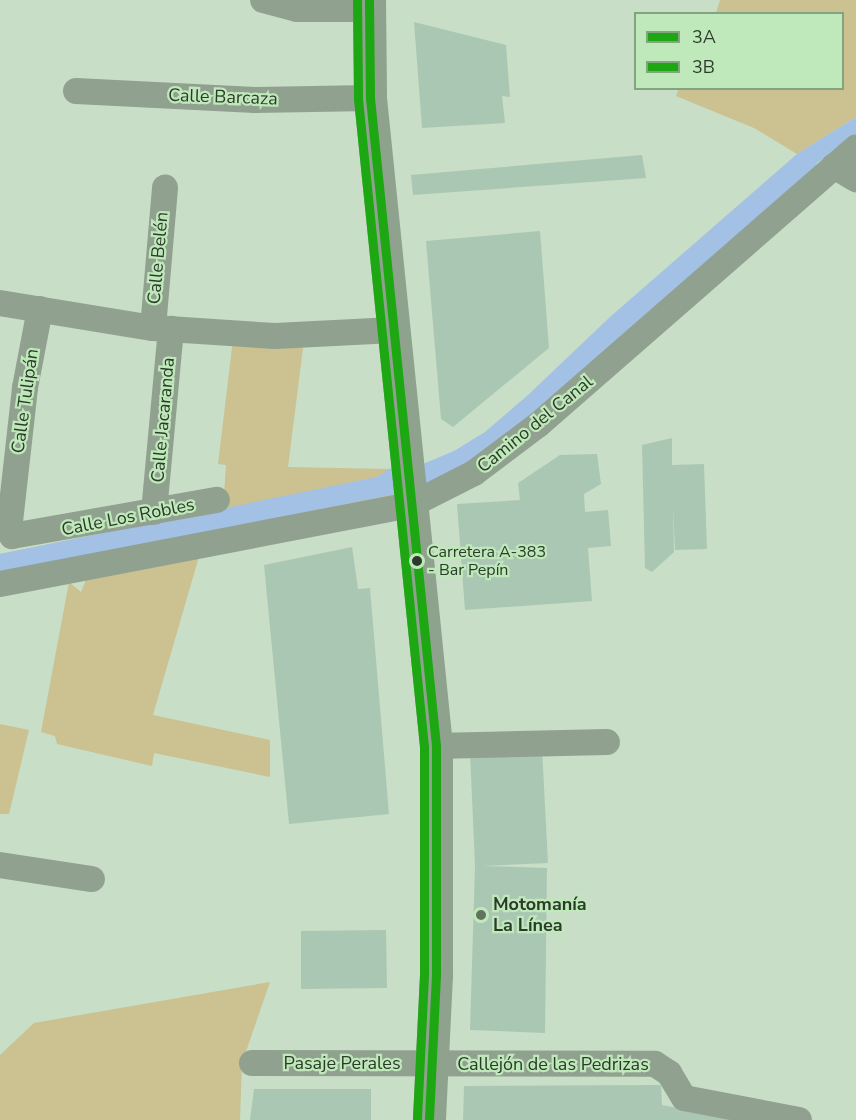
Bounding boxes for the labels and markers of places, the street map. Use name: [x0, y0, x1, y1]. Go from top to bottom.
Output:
place label: Carretera A-383 - Bar Pepín: [428, 542, 546, 580]
marker: Carretera A-383 - Bar Pepín: [411, 555, 423, 567]
place label: Motomanía La Línea: [493, 894, 587, 936]
marker: Motomanía La Línea: [474, 908, 488, 922]

